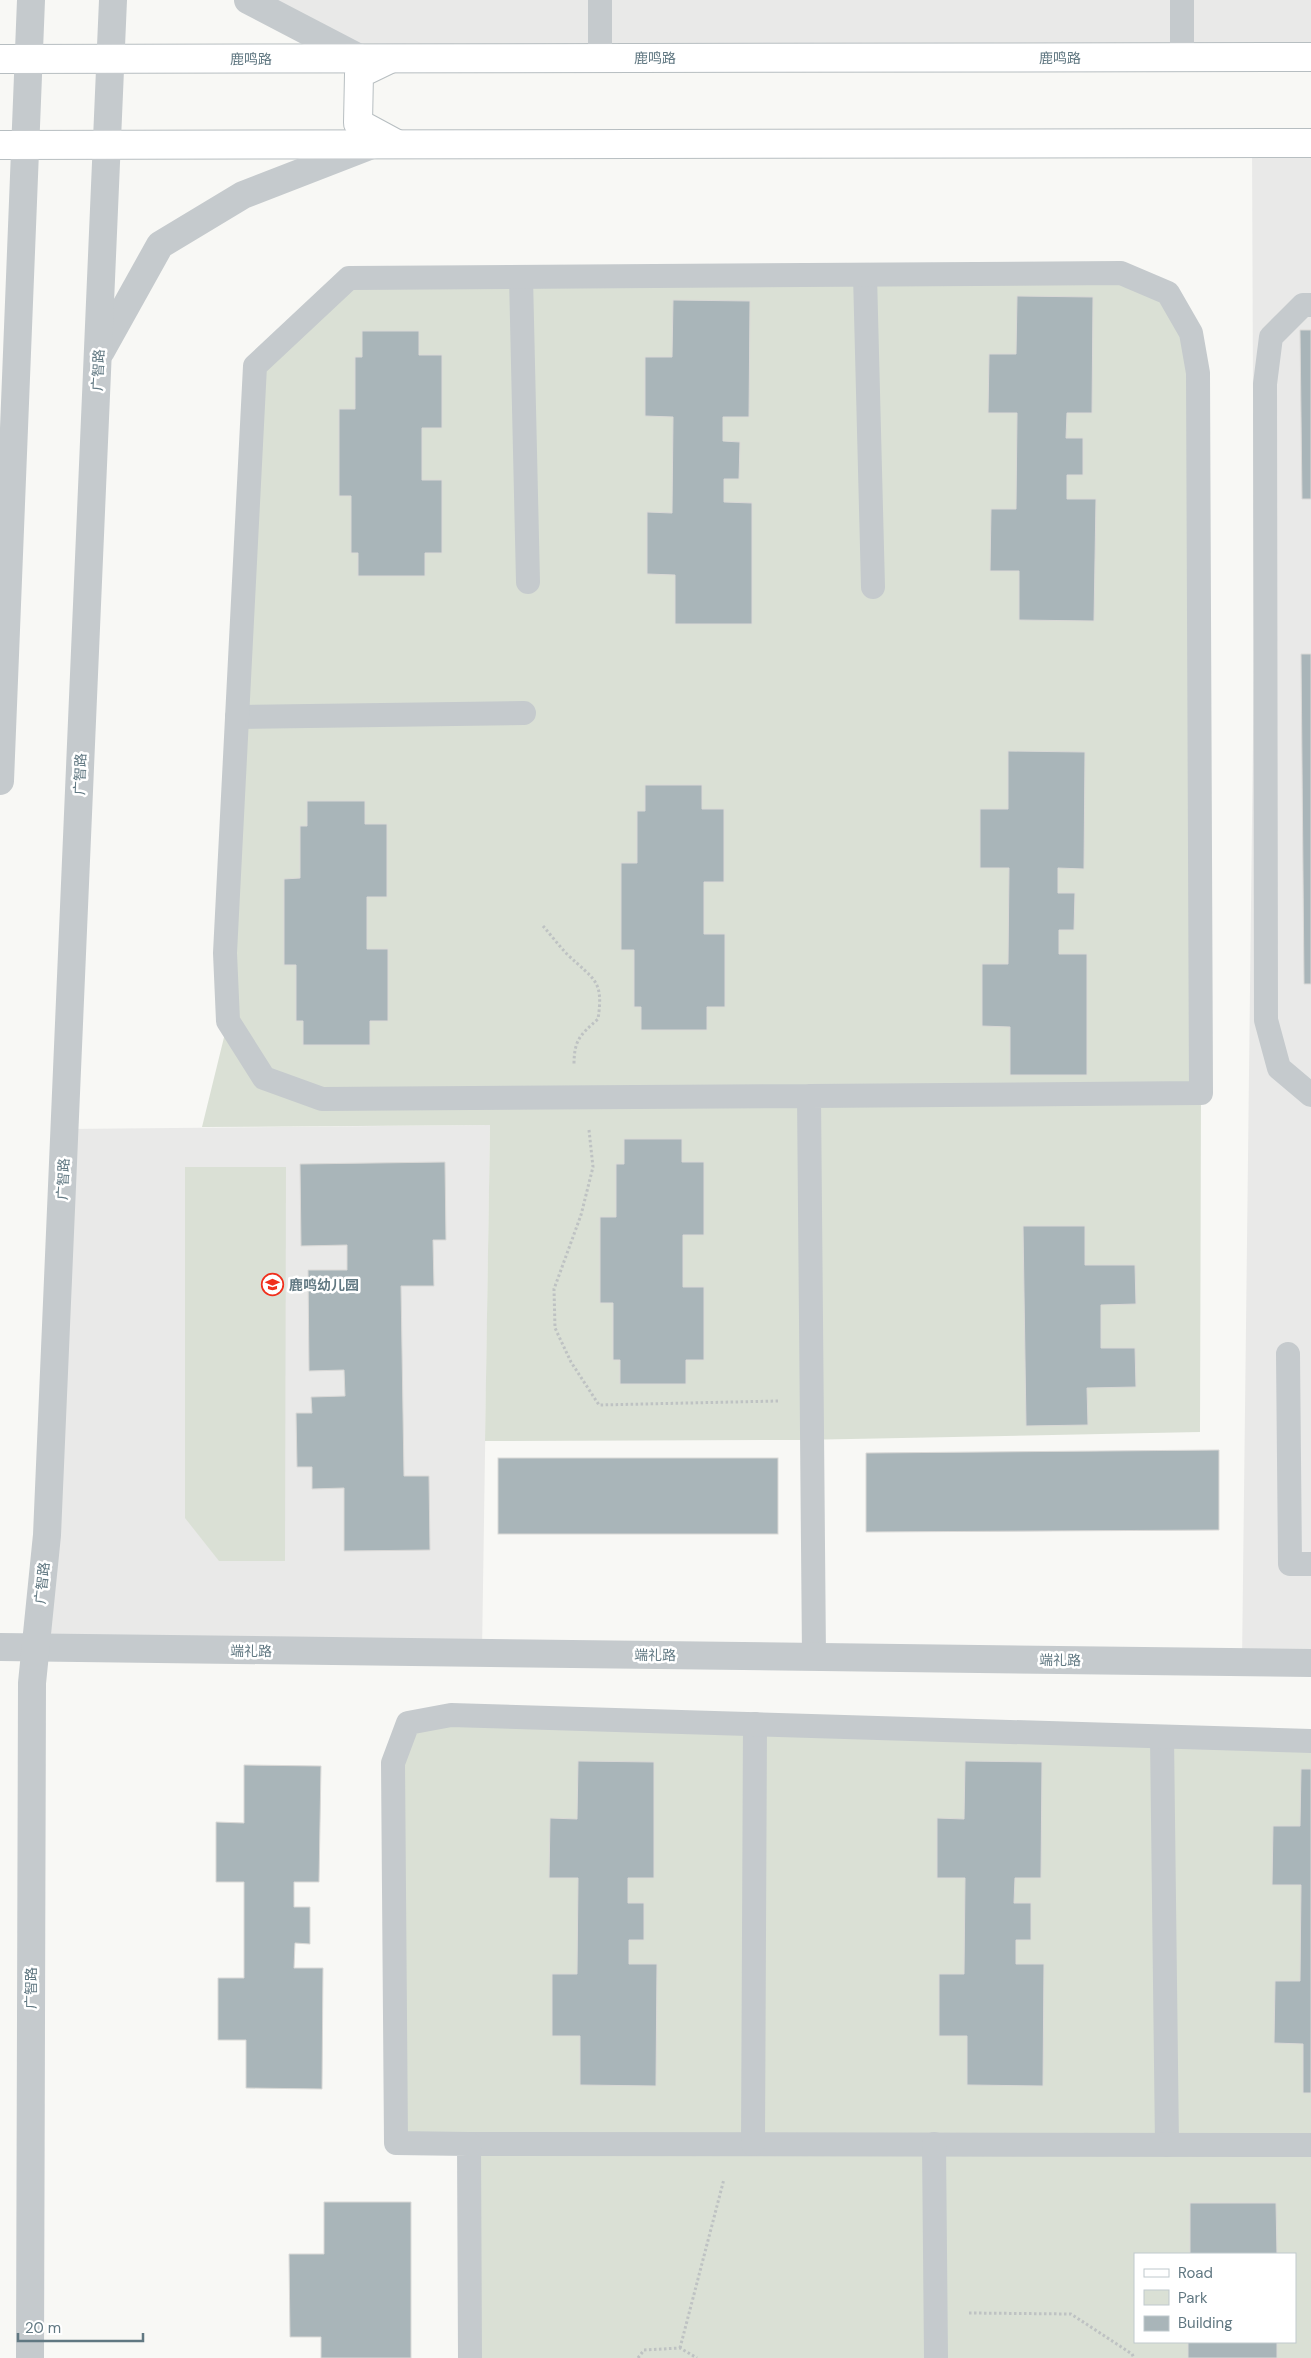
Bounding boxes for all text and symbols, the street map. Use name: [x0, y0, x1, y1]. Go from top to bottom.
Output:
street label: 鹿鸣路: [634, 49, 676, 67]
street label: 鹿鸣路: [1039, 49, 1081, 67]
street label: 鹿鸣路: [230, 50, 272, 68]
street label: 广智路: [88, 349, 108, 391]
street label: 广智路: [70, 753, 90, 795]
street label: 广智路: [53, 1158, 73, 1200]
school or university icon: 鹿鸣幼儿园: [261, 1273, 285, 1297]
place label: 鹿鸣幼儿园: [289, 1276, 359, 1294]
street label: 广智路: [31, 1561, 53, 1605]
street label: 端礼路: [230, 1642, 272, 1660]
street label: 端礼路: [634, 1646, 676, 1664]
street label: 端礼路: [1039, 1651, 1081, 1669]
street label: 广智路: [22, 1967, 40, 2009]
legend: [1134, 2253, 1296, 2343]
text: Road: [1178, 2263, 1213, 2283]
text: Park: [1178, 2288, 1208, 2308]
scale bar: [18, 2310, 142, 2342]
text: Building: [1178, 2313, 1233, 2333]
text: 20 m: [25, 2318, 61, 2338]

